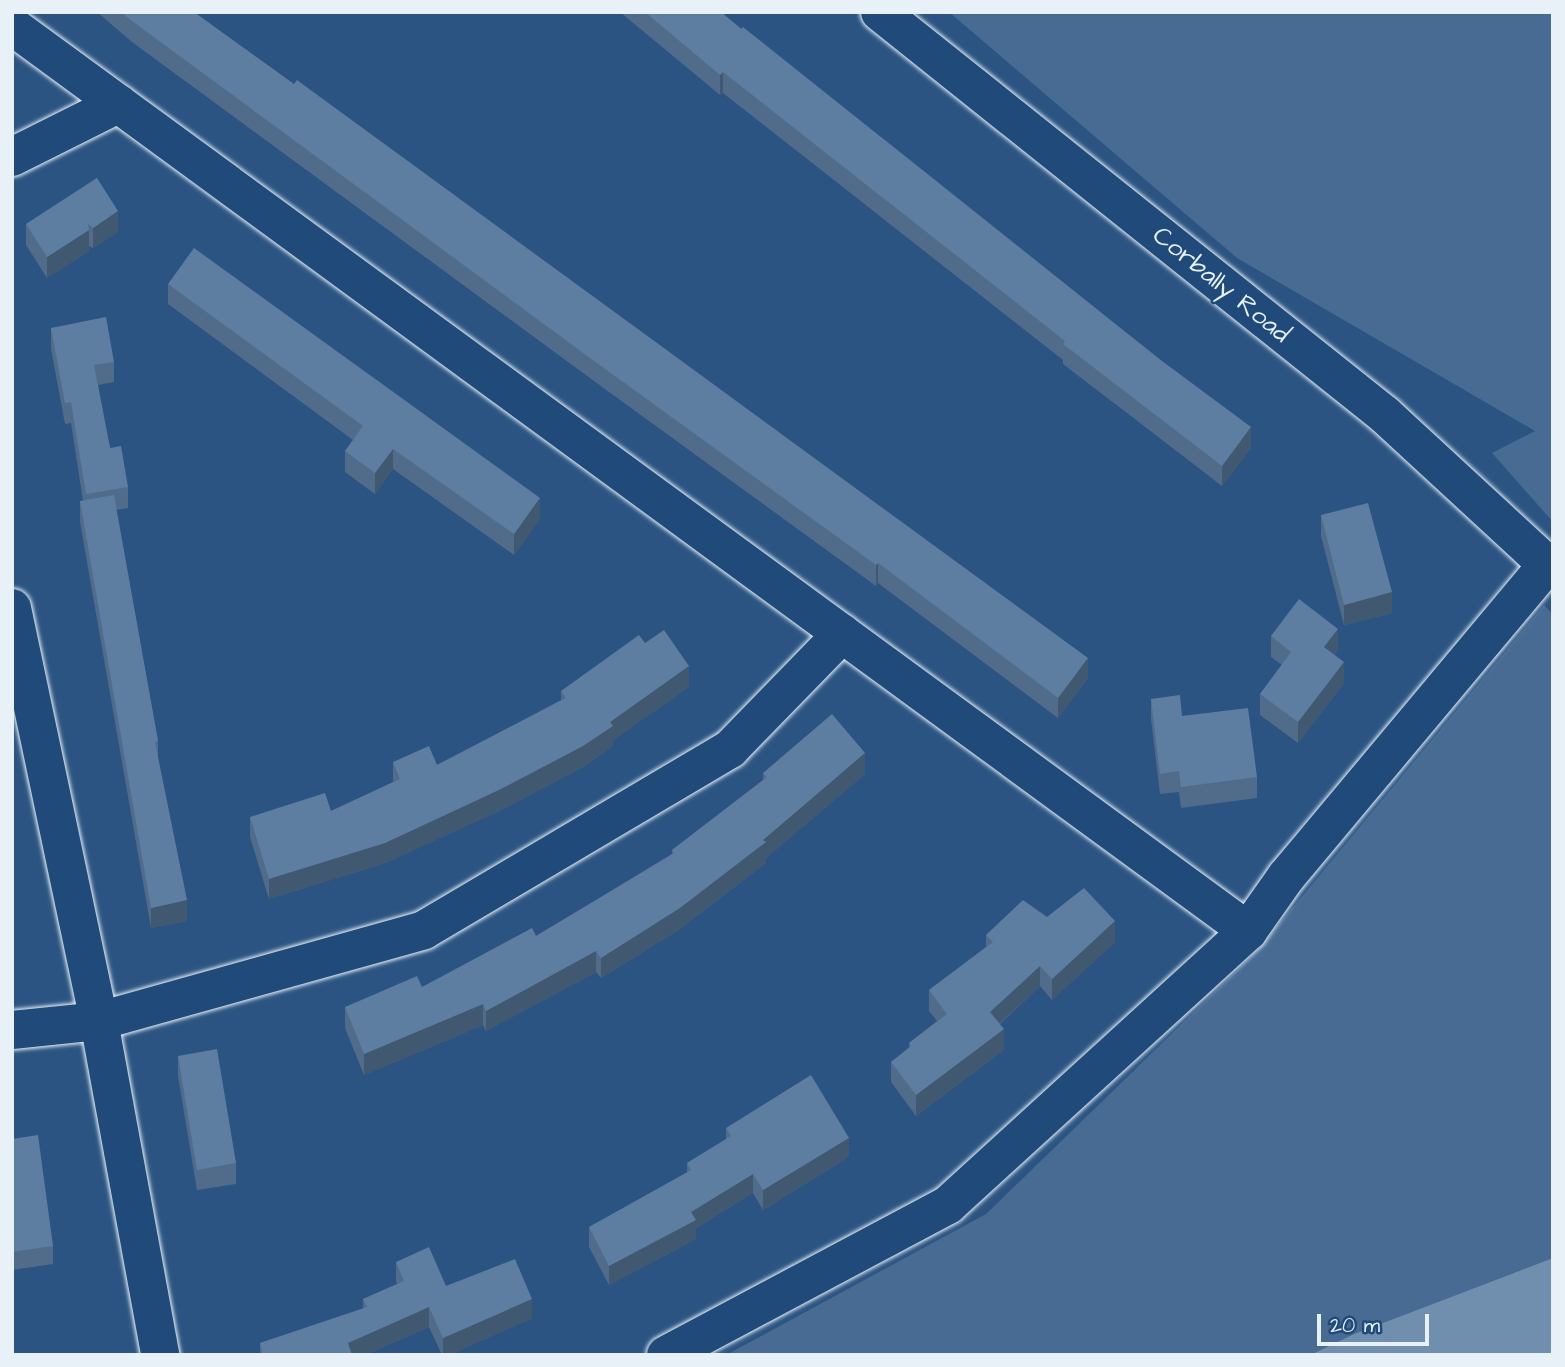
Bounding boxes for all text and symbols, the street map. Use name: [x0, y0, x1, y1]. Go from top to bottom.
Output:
street label: Corbally Road: [1146, 220, 1296, 350]
scale bar: [1320, 1300, 1432, 1344]
text: 20 m: [1330, 1311, 1380, 1340]

